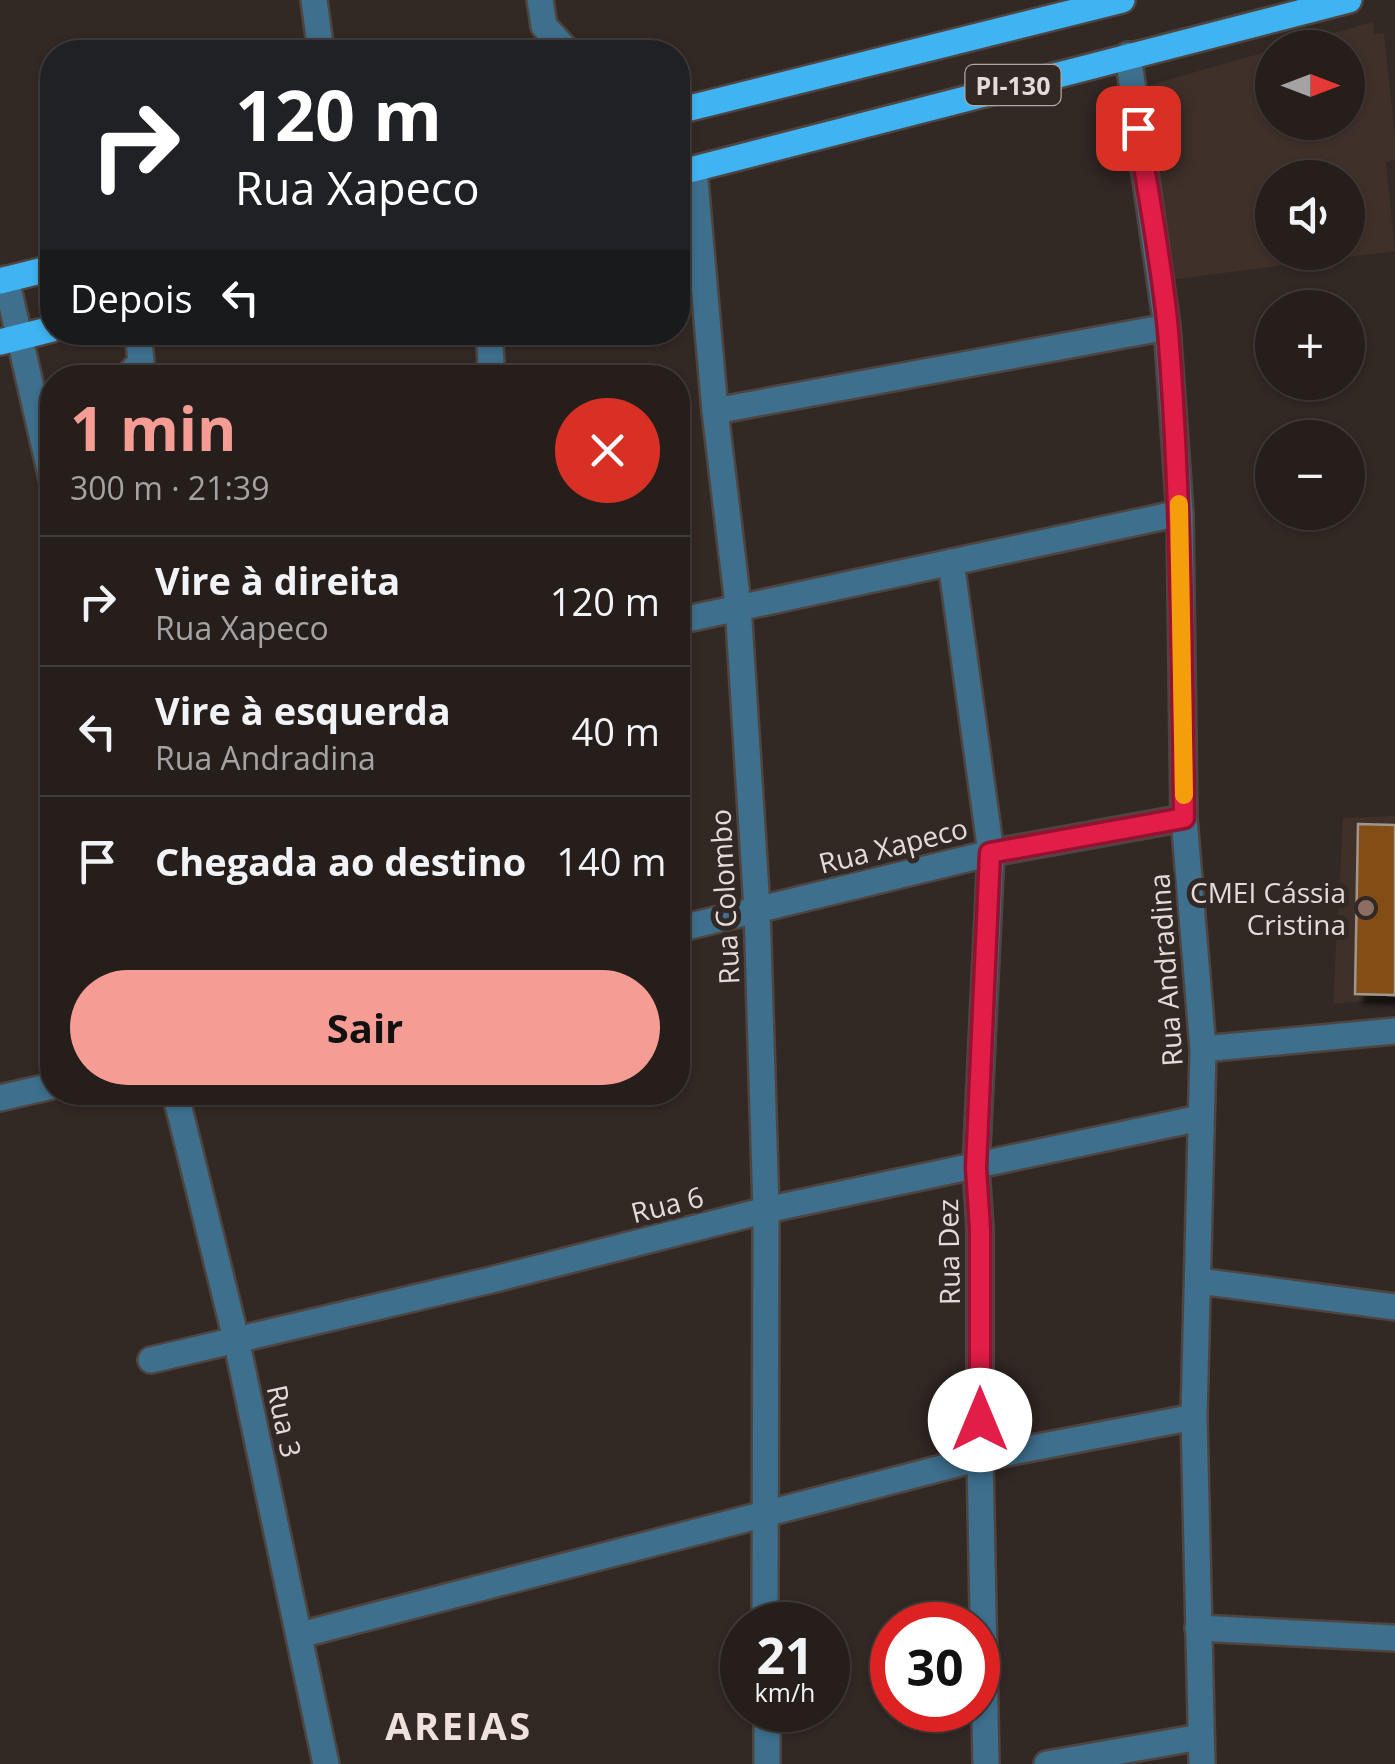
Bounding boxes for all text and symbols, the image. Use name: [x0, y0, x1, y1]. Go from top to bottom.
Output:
north arrow: [1255, 30, 1365, 140]
map controls: [1255, 30, 1365, 530]
road number: PI-130: [966, 65, 1060, 105]
text: 120 m: [235, 66, 442, 162]
icon: right: [70, 80, 200, 210]
pin: [1096, 86, 1181, 171]
icon: arrive: [1111, 101, 1166, 156]
text: Rua Xapeco: [235, 157, 480, 218]
button: sound: [1255, 160, 1365, 270]
icon: left: [213, 270, 268, 325]
text: Depois: [70, 272, 193, 324]
button: +: [1255, 290, 1365, 400]
text: 1 min: [70, 387, 237, 469]
button: close: [555, 398, 660, 503]
button: −: [1255, 420, 1365, 530]
text: 300 m · 21:39: [70, 466, 269, 509]
text: Vire à direita: [155, 554, 400, 606]
icon: right: [70, 574, 125, 629]
text: 120 m: [550, 575, 660, 627]
text: Rua Xapeco: [155, 606, 329, 649]
text: Vire à esquerda: [155, 684, 451, 736]
icon: left: [70, 704, 125, 759]
text: 40 m: [571, 705, 660, 757]
text: Rua Andradina: [155, 736, 376, 779]
street label: Rua Colombo: [700, 808, 748, 986]
street label: Rua Xapeco: [815, 808, 971, 882]
icon: arrive: [70, 834, 125, 889]
text: Chegada ao destino: [155, 835, 526, 887]
text: 140 m: [556, 835, 667, 887]
street label: Rua Andradina: [1139, 872, 1191, 1068]
place label: CMEI Cássia Cristina: [1190, 873, 1346, 943]
marker: CMEI Cássia Cristina: [1355, 897, 1377, 919]
button: Sair: [70, 970, 660, 1085]
street label: Rua 6: [627, 1177, 707, 1231]
street label: Rua Dez: [928, 1198, 968, 1306]
position arrow: [928, 1368, 1032, 1472]
street label: Rua 3: [259, 1381, 311, 1461]
speed limit sign: 30: [870, 1602, 1000, 1732]
text: 21: [756, 1621, 814, 1689]
text: km/h: [755, 1675, 815, 1709]
district label: AREIAS: [385, 1699, 533, 1751]

